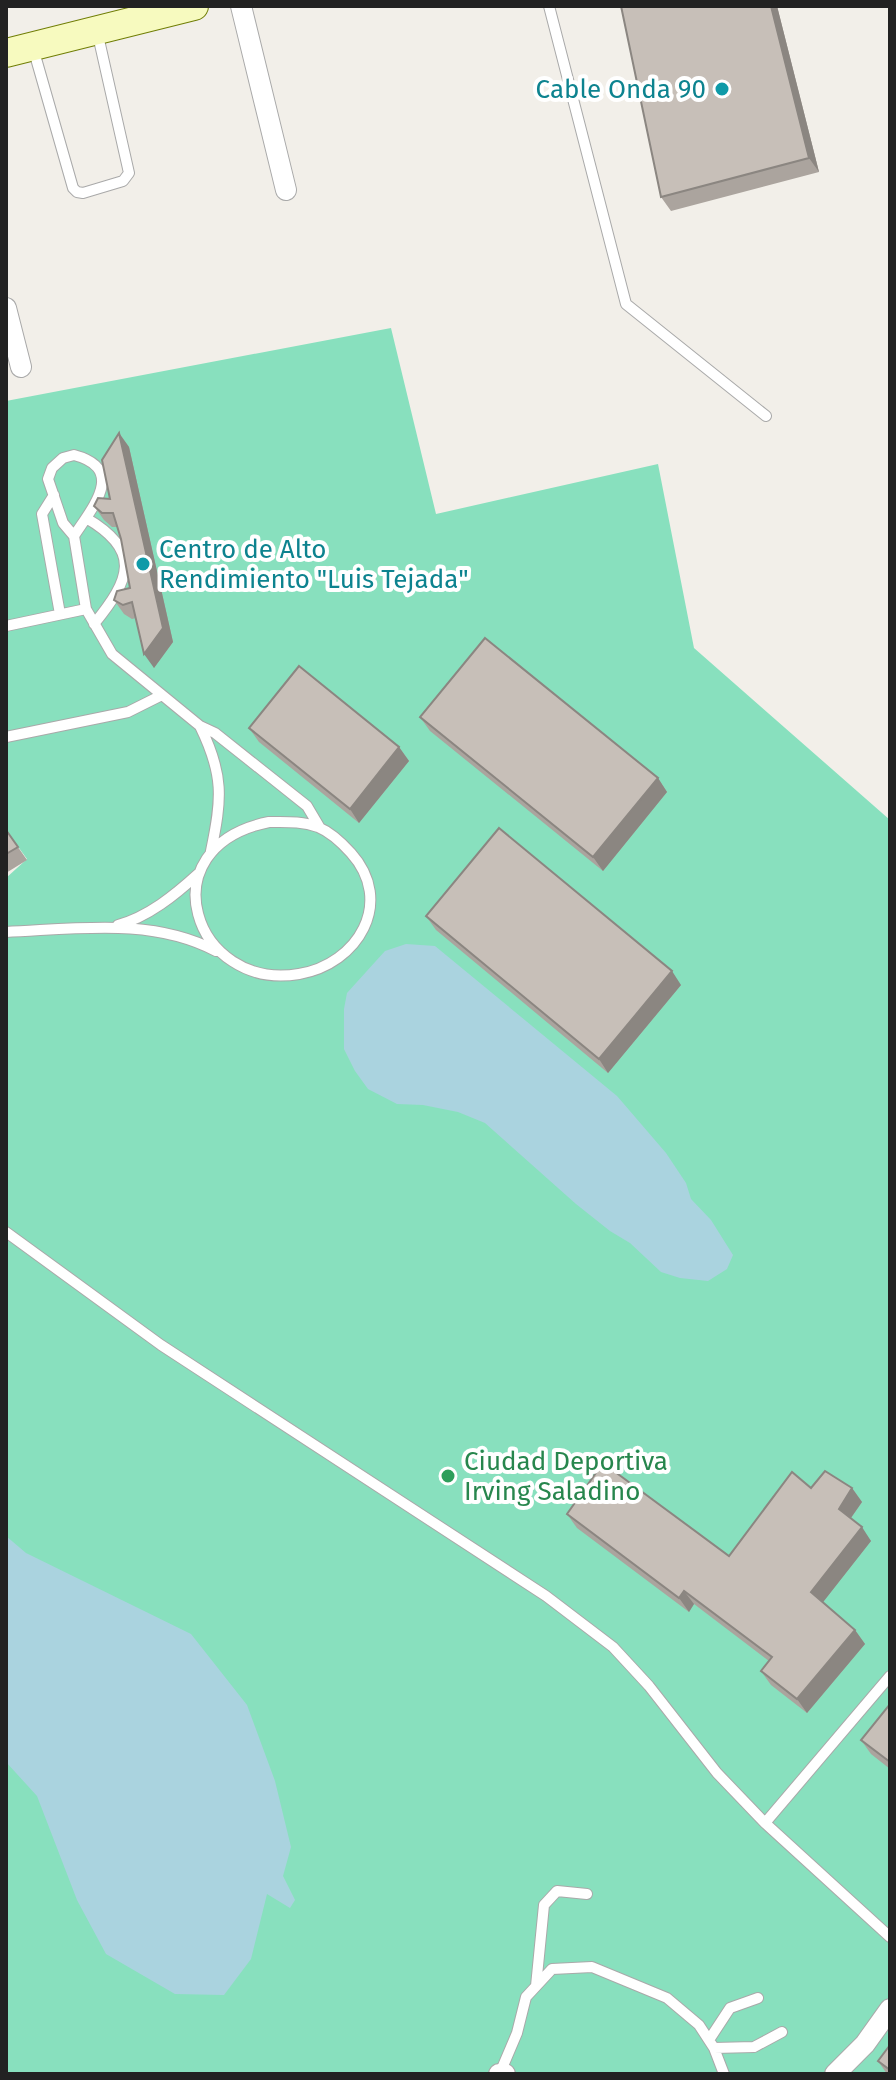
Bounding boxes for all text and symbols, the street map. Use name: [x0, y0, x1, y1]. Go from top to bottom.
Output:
place label: Cable Onda 90: [536, 74, 706, 105]
marker: Cable Onda 90: [713, 80, 731, 98]
place label: Centro de Alto Rendimiento "Luis Tejada": [159, 534, 469, 595]
marker: Centro de Alto Rendimiento "Luis Tejada": [134, 555, 152, 573]
place label: Ciudad Deportiva Irving Saladino: [464, 1446, 668, 1507]
marker: Ciudad Deportiva Irving Saladino: [439, 1467, 457, 1485]

